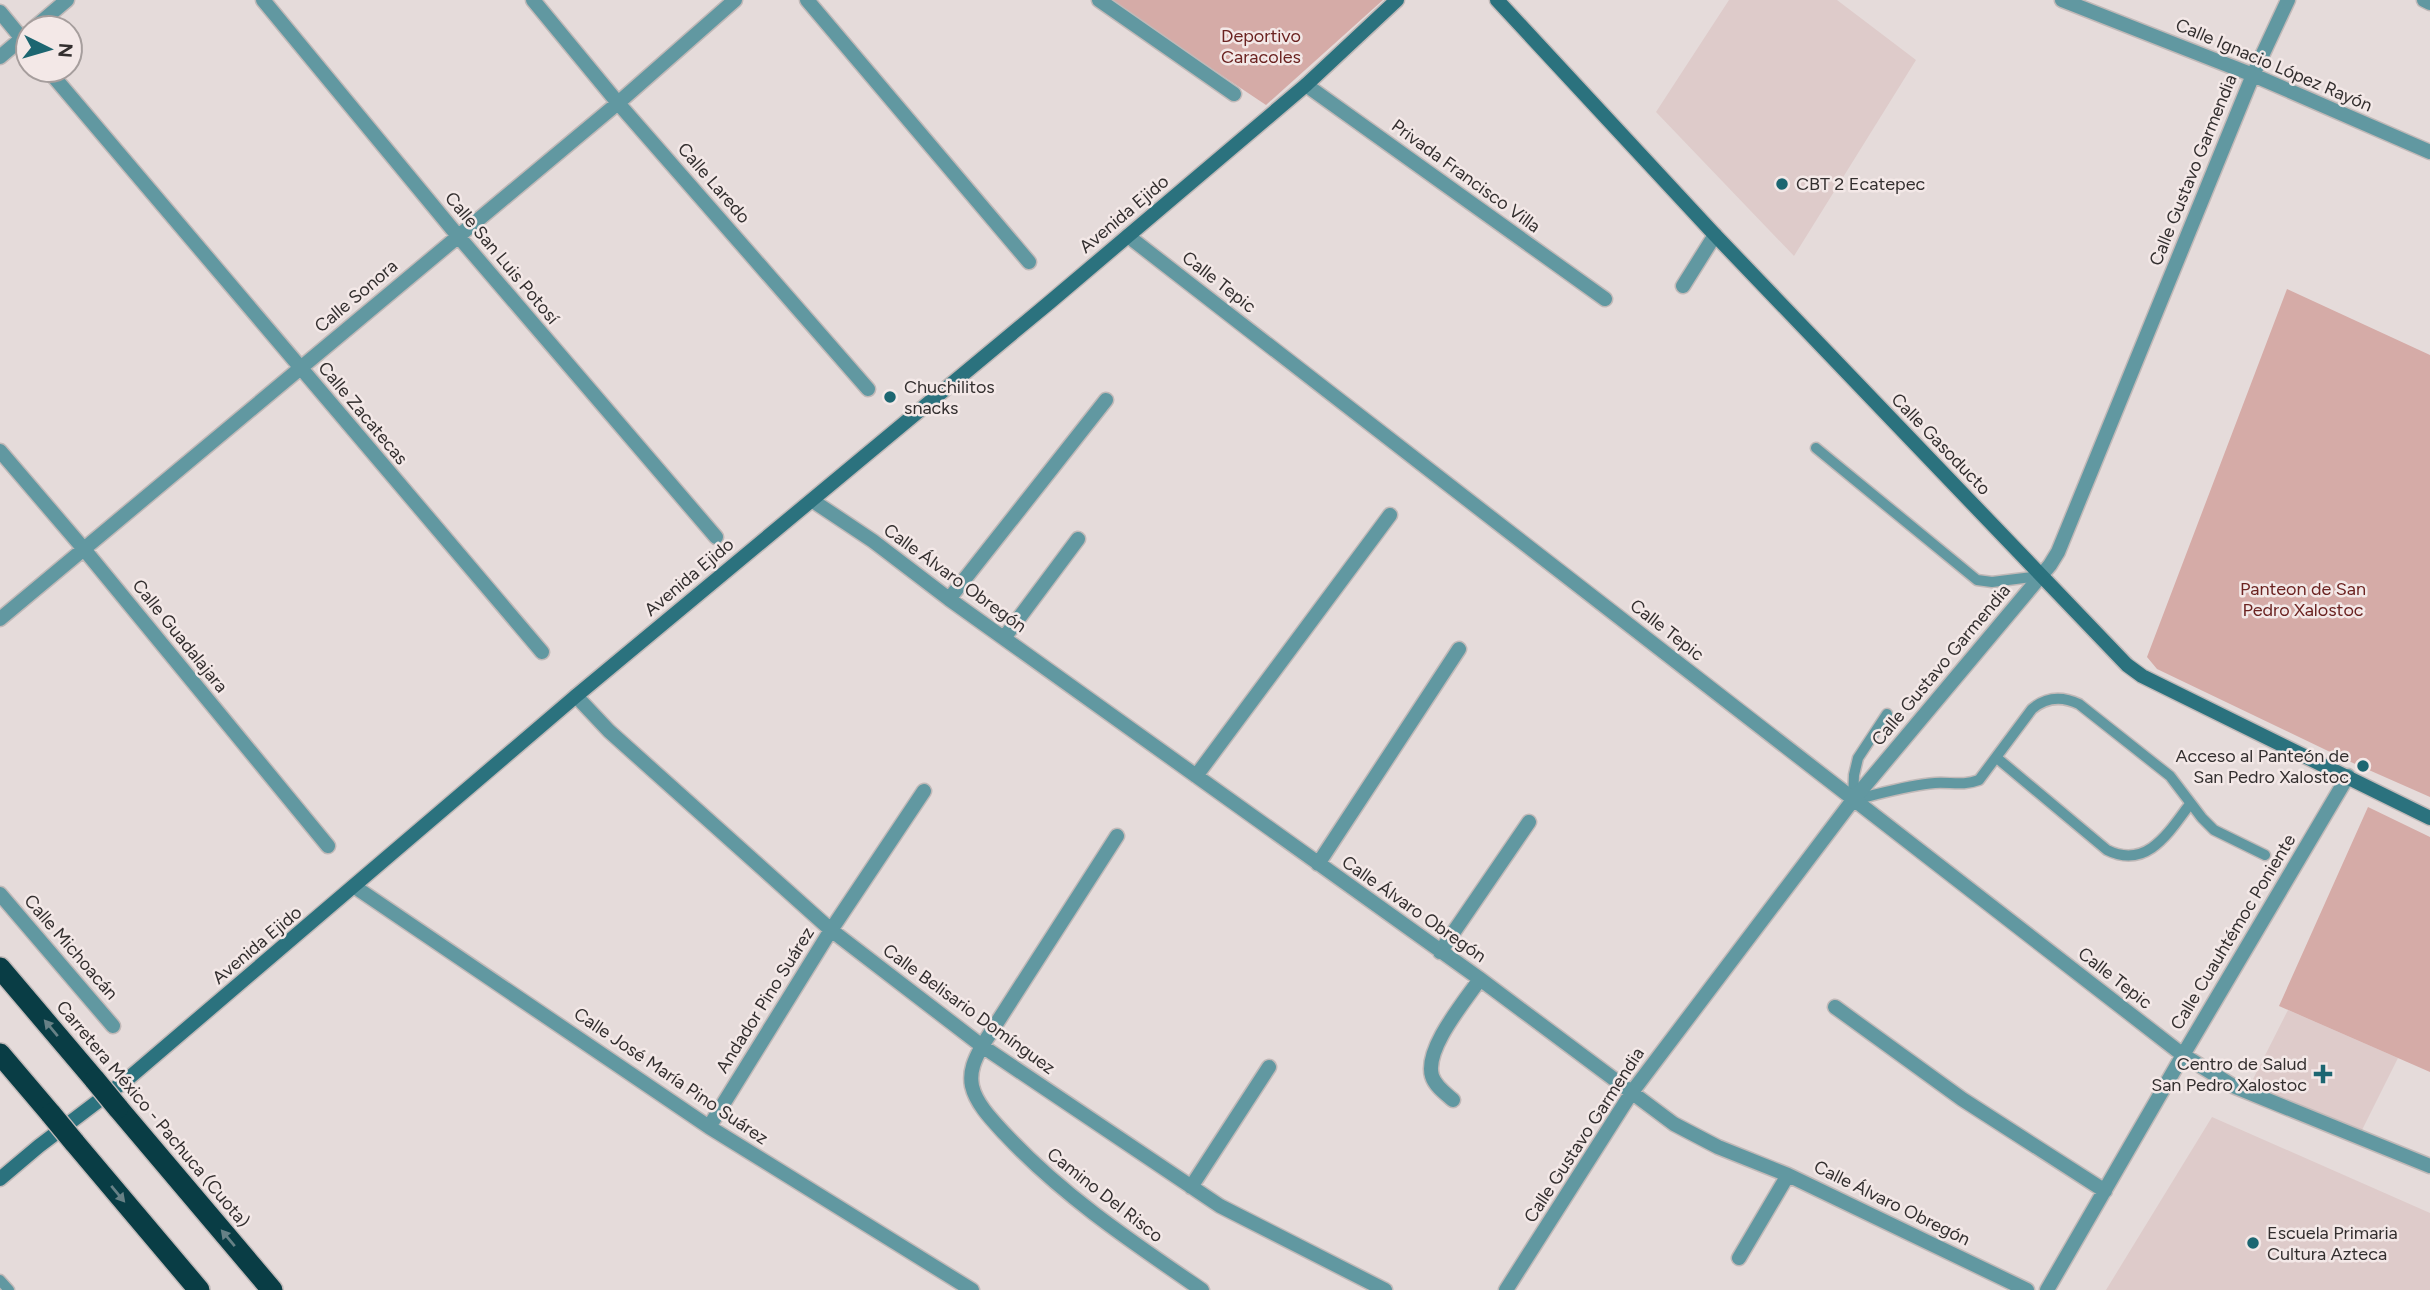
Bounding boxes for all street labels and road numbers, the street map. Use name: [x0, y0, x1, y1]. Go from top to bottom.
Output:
street label: Calle Ignacio López Rayón: [2172, 14, 2376, 116]
street label: Calle Gustavo Garmendia: [2145, 71, 2241, 269]
street label: Privada Francisco Villa: [1387, 115, 1545, 237]
street label: Calle Laredo: [673, 138, 755, 228]
street label: Avenida Ejido: [1075, 170, 1173, 258]
street label: Calle San Luis Potosí: [440, 187, 564, 329]
street label: Calle Tepic: [1178, 246, 1260, 318]
street label: Calle Sonora: [310, 255, 402, 337]
street label: Calle Zacatecas: [313, 357, 413, 469]
street label: Calle Gasoducto: [1887, 388, 1995, 500]
street label: Calle Álvaro Obregón: [879, 519, 1031, 637]
street label: Avenida Ejido: [640, 533, 738, 621]
street label: Calle Guadalajara: [128, 575, 232, 697]
street label: Calle Gustavo Garmendia: [1867, 580, 2015, 750]
street label: Calle Tepic: [1626, 594, 1708, 666]
street label: Calle Cuauhtémoc Poniente: [2166, 830, 2300, 1034]
street label: Calle Álvaro Obregón: [1338, 851, 1490, 967]
street label: Calle Michoacán: [19, 890, 123, 1004]
street label: Avenida Ejido: [208, 901, 306, 989]
street label: Andador Pino Suárez: [711, 923, 819, 1077]
street label: Calle Belisario Domínguez: [879, 939, 1060, 1079]
street label: Calle Tepic: [2074, 942, 2156, 1014]
street label: Carretera México - Pachuca (Cuota): [52, 996, 254, 1232]
street label: Calle José María Pino Suárez: [570, 1003, 772, 1149]
street label: Calle Gustavo Garmendia: [1519, 1043, 1649, 1227]
street label: Camino Del Risco: [1043, 1143, 1167, 1247]
street label: Calle Álvaro Obregón: [1810, 1156, 1974, 1250]

